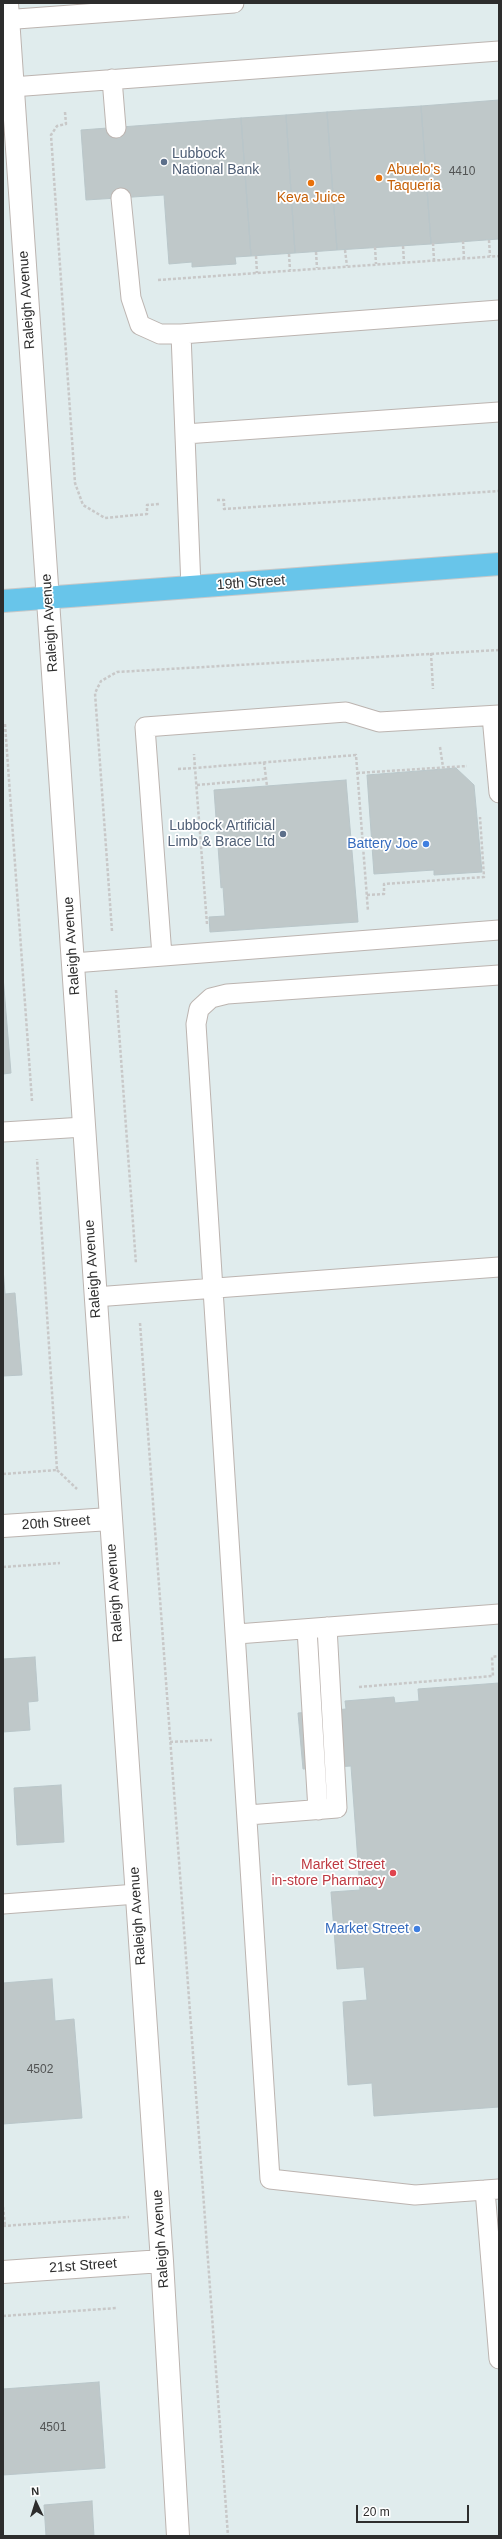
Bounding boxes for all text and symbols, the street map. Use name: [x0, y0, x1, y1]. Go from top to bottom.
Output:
place label: Lubbock National Bank: [172, 146, 259, 178]
marker: Lubbock National Bank: [159, 157, 169, 167]
place label: Abuelo's Taqueria: [387, 162, 441, 194]
house number: 4410: [449, 165, 475, 179]
marker: Abuelo's Taqueria: [374, 173, 384, 183]
marker: Keva Juice: [306, 178, 316, 188]
place label: Keva Juice: [277, 190, 345, 206]
street label: Raleigh Avenue: [15, 250, 39, 350]
street label: 19th Street: [216, 572, 286, 594]
street label: Raleigh Avenue: [38, 573, 62, 673]
place label: Lubbock Artificial Limb & Brace Ltd: [168, 818, 275, 850]
marker: Lubbock Artificial Limb & Brace Ltd: [278, 829, 288, 839]
place label: Battery Joe: [347, 836, 418, 852]
marker: Battery Joe: [421, 839, 431, 849]
street label: Raleigh Avenue: [60, 896, 84, 996]
street label: Raleigh Avenue: [81, 1219, 105, 1319]
street label: 20th Street: [21, 1512, 91, 1534]
street label: Raleigh Avenue: [103, 1543, 127, 1643]
place label: Market Street in-store Pharmacy: [271, 1857, 385, 1890]
street label: Raleigh Avenue: [126, 1866, 150, 1966]
marker: Market Street in-store Pharmacy: [388, 1868, 398, 1878]
place label: Market Street: [325, 1921, 409, 1937]
marker: Market Street: [412, 1924, 422, 1934]
house number: 4502: [27, 2063, 53, 2077]
street label: Raleigh Avenue: [149, 2189, 173, 2289]
street label: 21st Street: [49, 2255, 117, 2277]
house number: 4501: [40, 2421, 66, 2435]
north arrow: [16, 2483, 56, 2523]
text: N: [31, 2485, 40, 2497]
scale bar: [358, 2497, 471, 2523]
text: 20 m: [363, 2505, 390, 2519]

